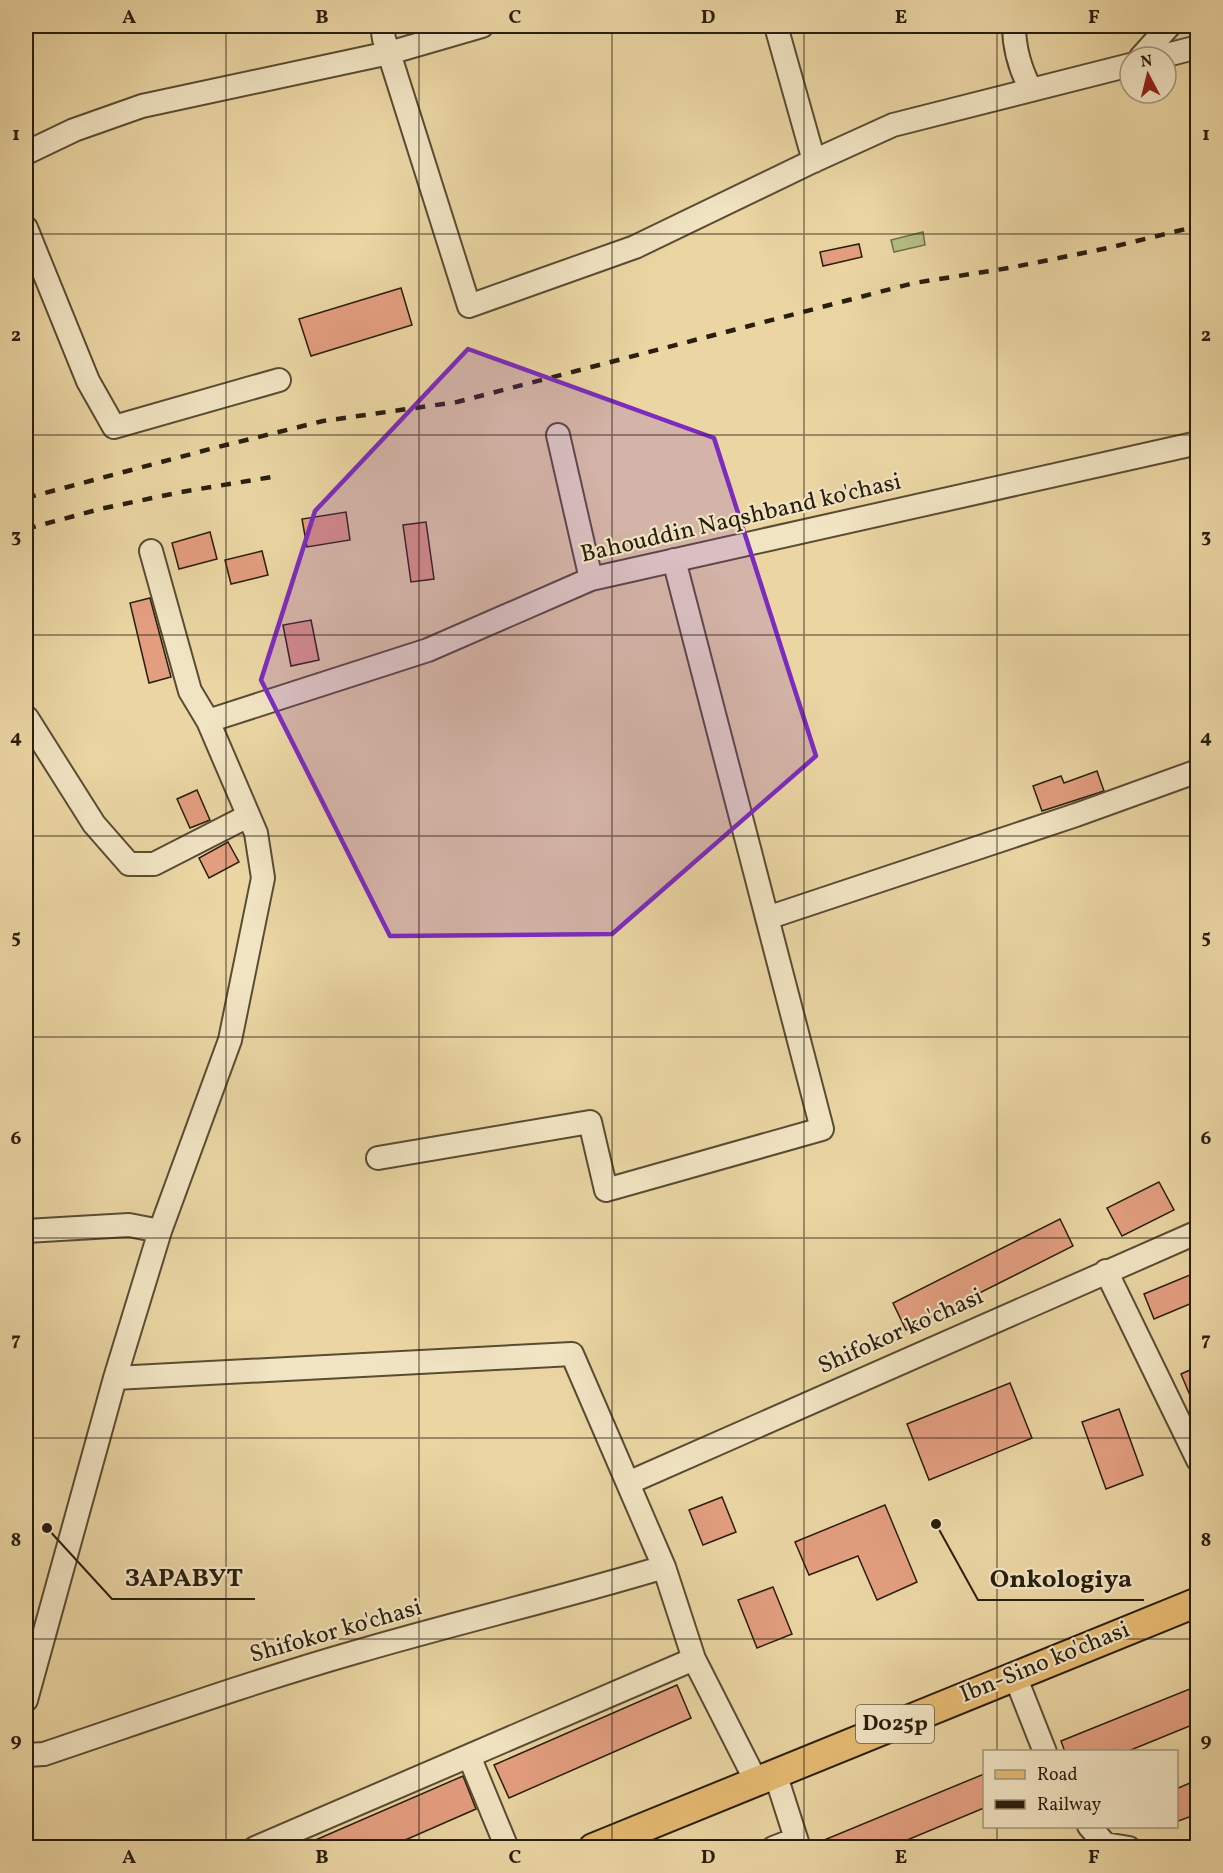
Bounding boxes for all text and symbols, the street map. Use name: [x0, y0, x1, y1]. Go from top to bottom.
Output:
text: A: [122, 4, 136, 32]
text: B: [315, 4, 329, 32]
text: C: [509, 4, 522, 32]
text: D: [701, 4, 715, 32]
text: E: [895, 4, 907, 32]
text: F: [1088, 4, 1100, 32]
north arrow: [1118, 45, 1178, 105]
text: N: [1139, 50, 1154, 74]
text: 1: [12, 121, 20, 149]
text: 1: [1202, 121, 1210, 149]
text: 2: [11, 322, 21, 350]
text: 2: [1201, 322, 1211, 350]
street label: Bahouddin Naqshband ko'chasi: [577, 466, 905, 572]
text: 3: [11, 523, 21, 551]
text: 3: [1201, 523, 1211, 551]
text: 4: [10, 724, 22, 752]
text: 4: [1200, 724, 1212, 752]
text: 5: [11, 924, 21, 952]
text: 5: [1201, 924, 1211, 952]
text: 6: [11, 1125, 22, 1153]
text: 6: [1201, 1125, 1212, 1153]
street label: Shifokor ko'chasi: [813, 1280, 989, 1384]
text: 7: [11, 1326, 21, 1354]
text: 7: [1201, 1326, 1211, 1354]
text: 8: [11, 1527, 21, 1555]
text: 8: [1201, 1527, 1211, 1555]
callout: ЗАРАВУТ: [112, 1555, 255, 1599]
callout: Onkologiya: [978, 1556, 1144, 1600]
text: ЗАРАВУТ: [125, 1561, 243, 1597]
text: Onkologiya: [990, 1562, 1132, 1598]
street label: Shifokor ko'chasi: [246, 1591, 426, 1673]
street label: Ibn-Sino ko'chasi: [955, 1613, 1135, 1713]
road number: D025p: [856, 1705, 934, 1743]
text: 9: [10, 1727, 22, 1755]
text: 9: [1200, 1727, 1212, 1755]
legend: [983, 1750, 1178, 1828]
text: Road: [1037, 1763, 1078, 1788]
text: Railway: [1037, 1793, 1101, 1818]
text: A: [122, 1844, 136, 1872]
text: B: [315, 1844, 329, 1872]
text: C: [509, 1844, 522, 1872]
text: D: [701, 1844, 715, 1872]
text: E: [895, 1844, 907, 1872]
text: F: [1088, 1844, 1100, 1872]

